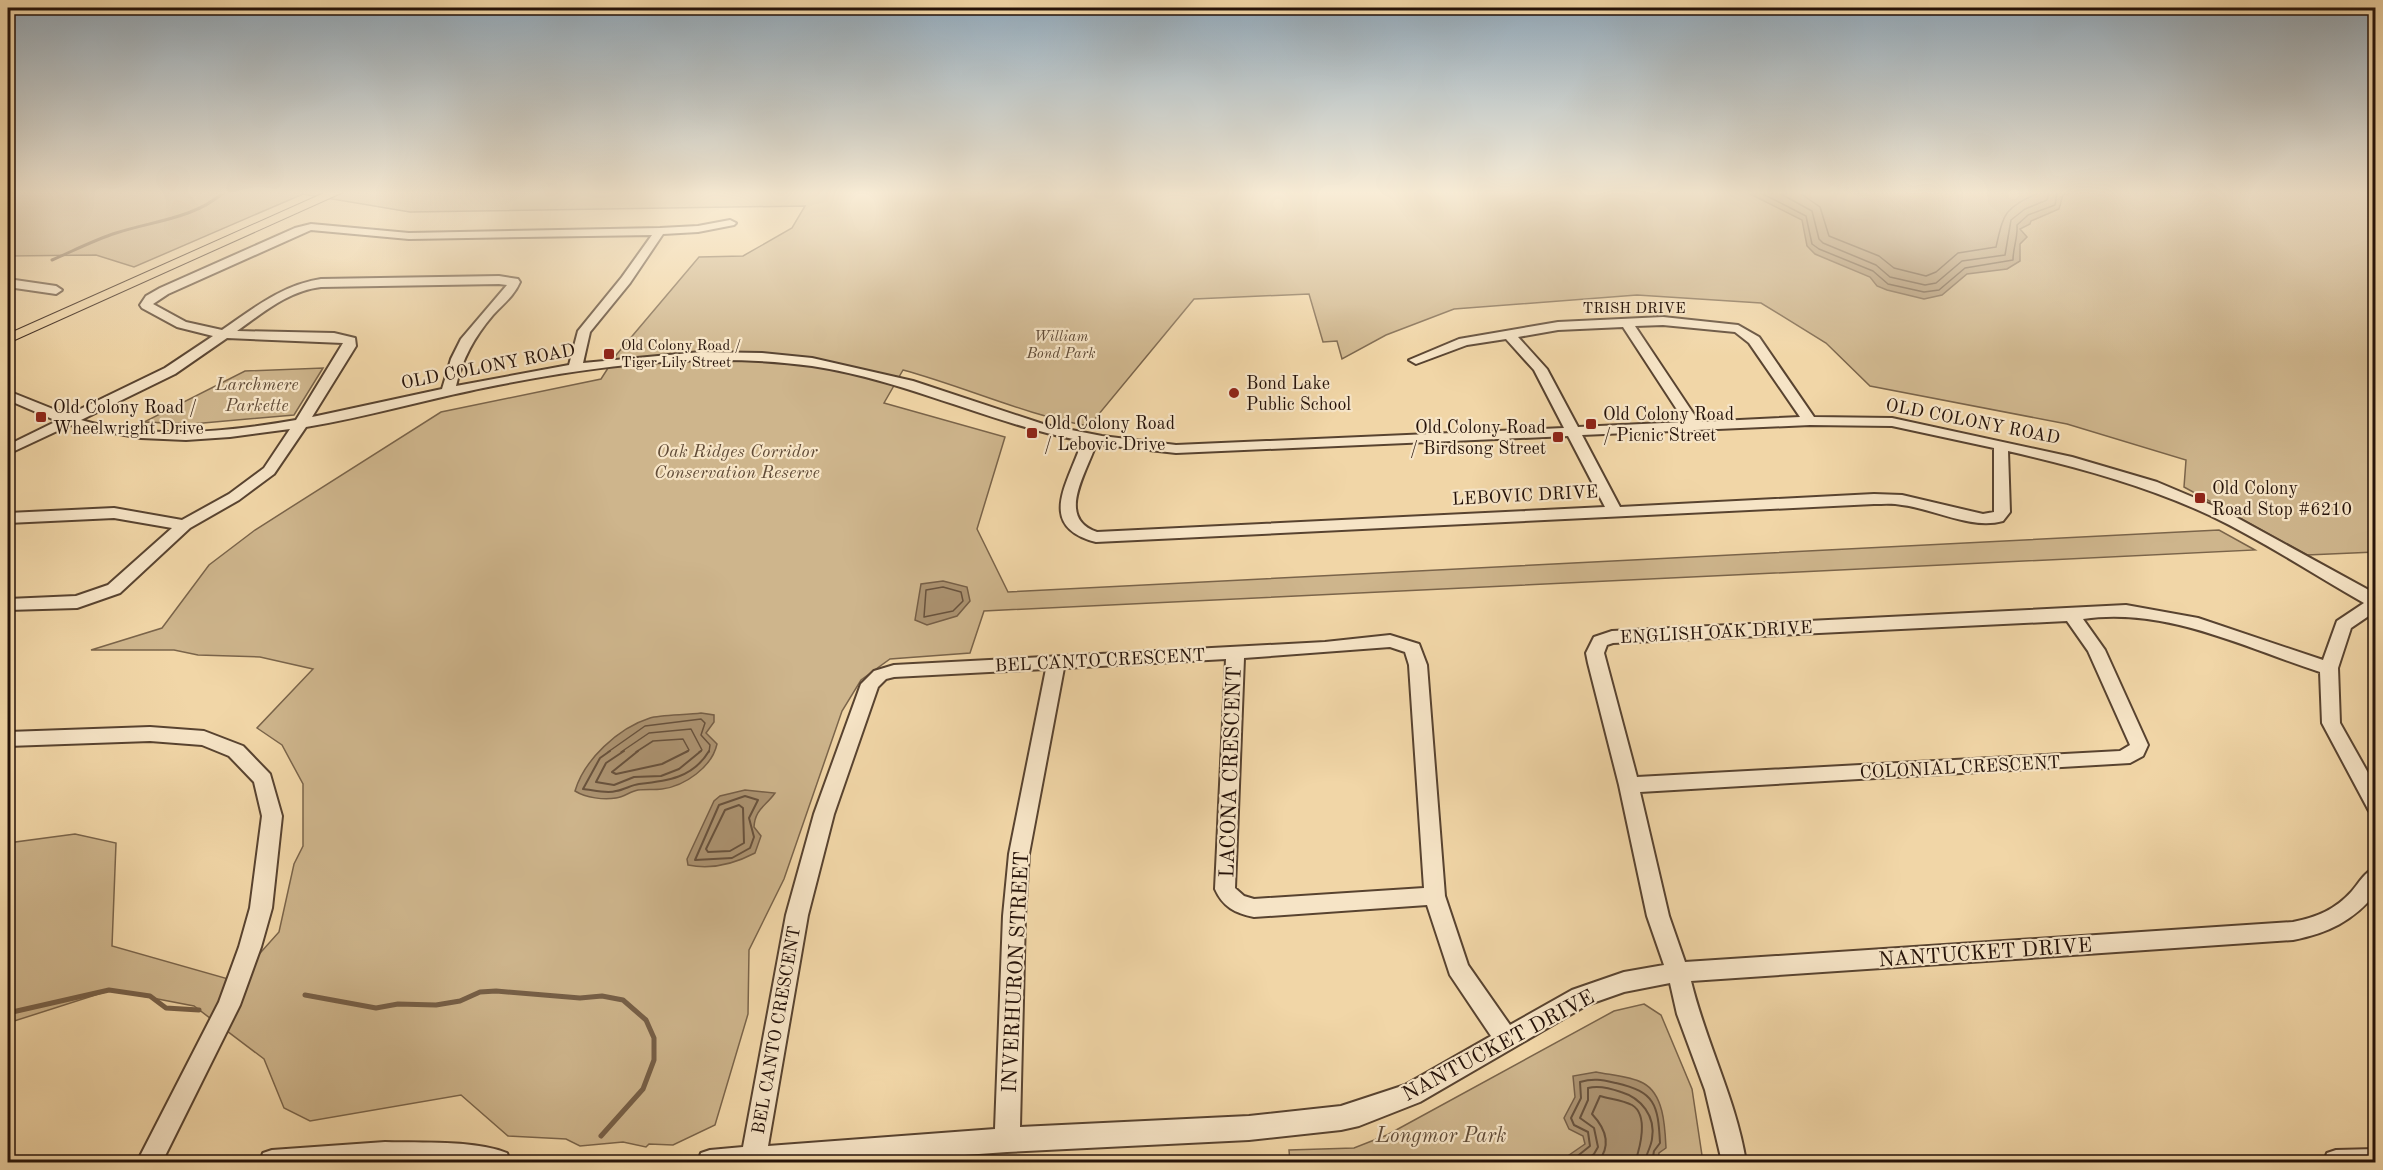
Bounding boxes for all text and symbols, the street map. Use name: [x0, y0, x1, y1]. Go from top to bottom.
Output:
street label: TRISH DRIVE: [1583, 302, 1685, 317]
park label: William Bond Park: [1025, 330, 1096, 362]
place label: Old Colony Road / Tiger Lily Street: [621, 339, 741, 371]
street label: OLD COLONY ROAD: [399, 341, 577, 393]
marker: Old Colony Road / Tiger Lily Street: [602, 347, 616, 361]
place label: Bond Lake Public School: [1246, 375, 1351, 414]
park label: Larchmere Parkette: [214, 376, 299, 415]
marker: Bond Lake Public School: [1227, 386, 1241, 400]
street label: OLD COLONY ROAD: [1884, 396, 2062, 448]
place label: Old Colony Road / Wheelwright Drive: [53, 399, 204, 438]
place label: Old Colony Road / Picnic Street: [1603, 406, 1734, 445]
marker: Old Colony Road / Wheelwright Drive: [34, 410, 48, 424]
place label: Old Colony Road / Lebovic Drive: [1044, 415, 1175, 454]
marker: Old Colony Road / Picnic Street: [1584, 417, 1598, 431]
place label: Old Colony Road / Birdsong Street: [1410, 419, 1546, 458]
marker: Old Colony Road / Lebovic Drive: [1025, 426, 1039, 440]
marker: Old Colony Road / Birdsong Street: [1551, 430, 1565, 444]
park label: Oak Ridges Corridor Conservation Reserve: [654, 443, 820, 482]
place label: Old Colony Road Stop #6210: [2212, 480, 2352, 519]
street label: LEBOVIC DRIVE: [1451, 483, 1599, 509]
marker: Old Colony Road Stop #6210: [2193, 491, 2207, 505]
street label: ENGLISH OAK DRIVE: [1619, 619, 1813, 647]
street label: BEL CANTO CRESCENT: [994, 646, 1206, 676]
street label: LACONA CRESCENT: [1217, 666, 1246, 878]
street label: COLONIAL CRESCENT: [1859, 754, 2061, 782]
street label: INVERHURON STREET: [1000, 851, 1033, 1093]
street label: BEL CANTO CRESCENT: [750, 925, 804, 1136]
street label: NANTUCKET DRIVE: [1878, 936, 2093, 971]
street label: NANTUCKET DRIVE: [1399, 987, 1598, 1106]
park label: Longmor Park: [1375, 1126, 1507, 1147]

